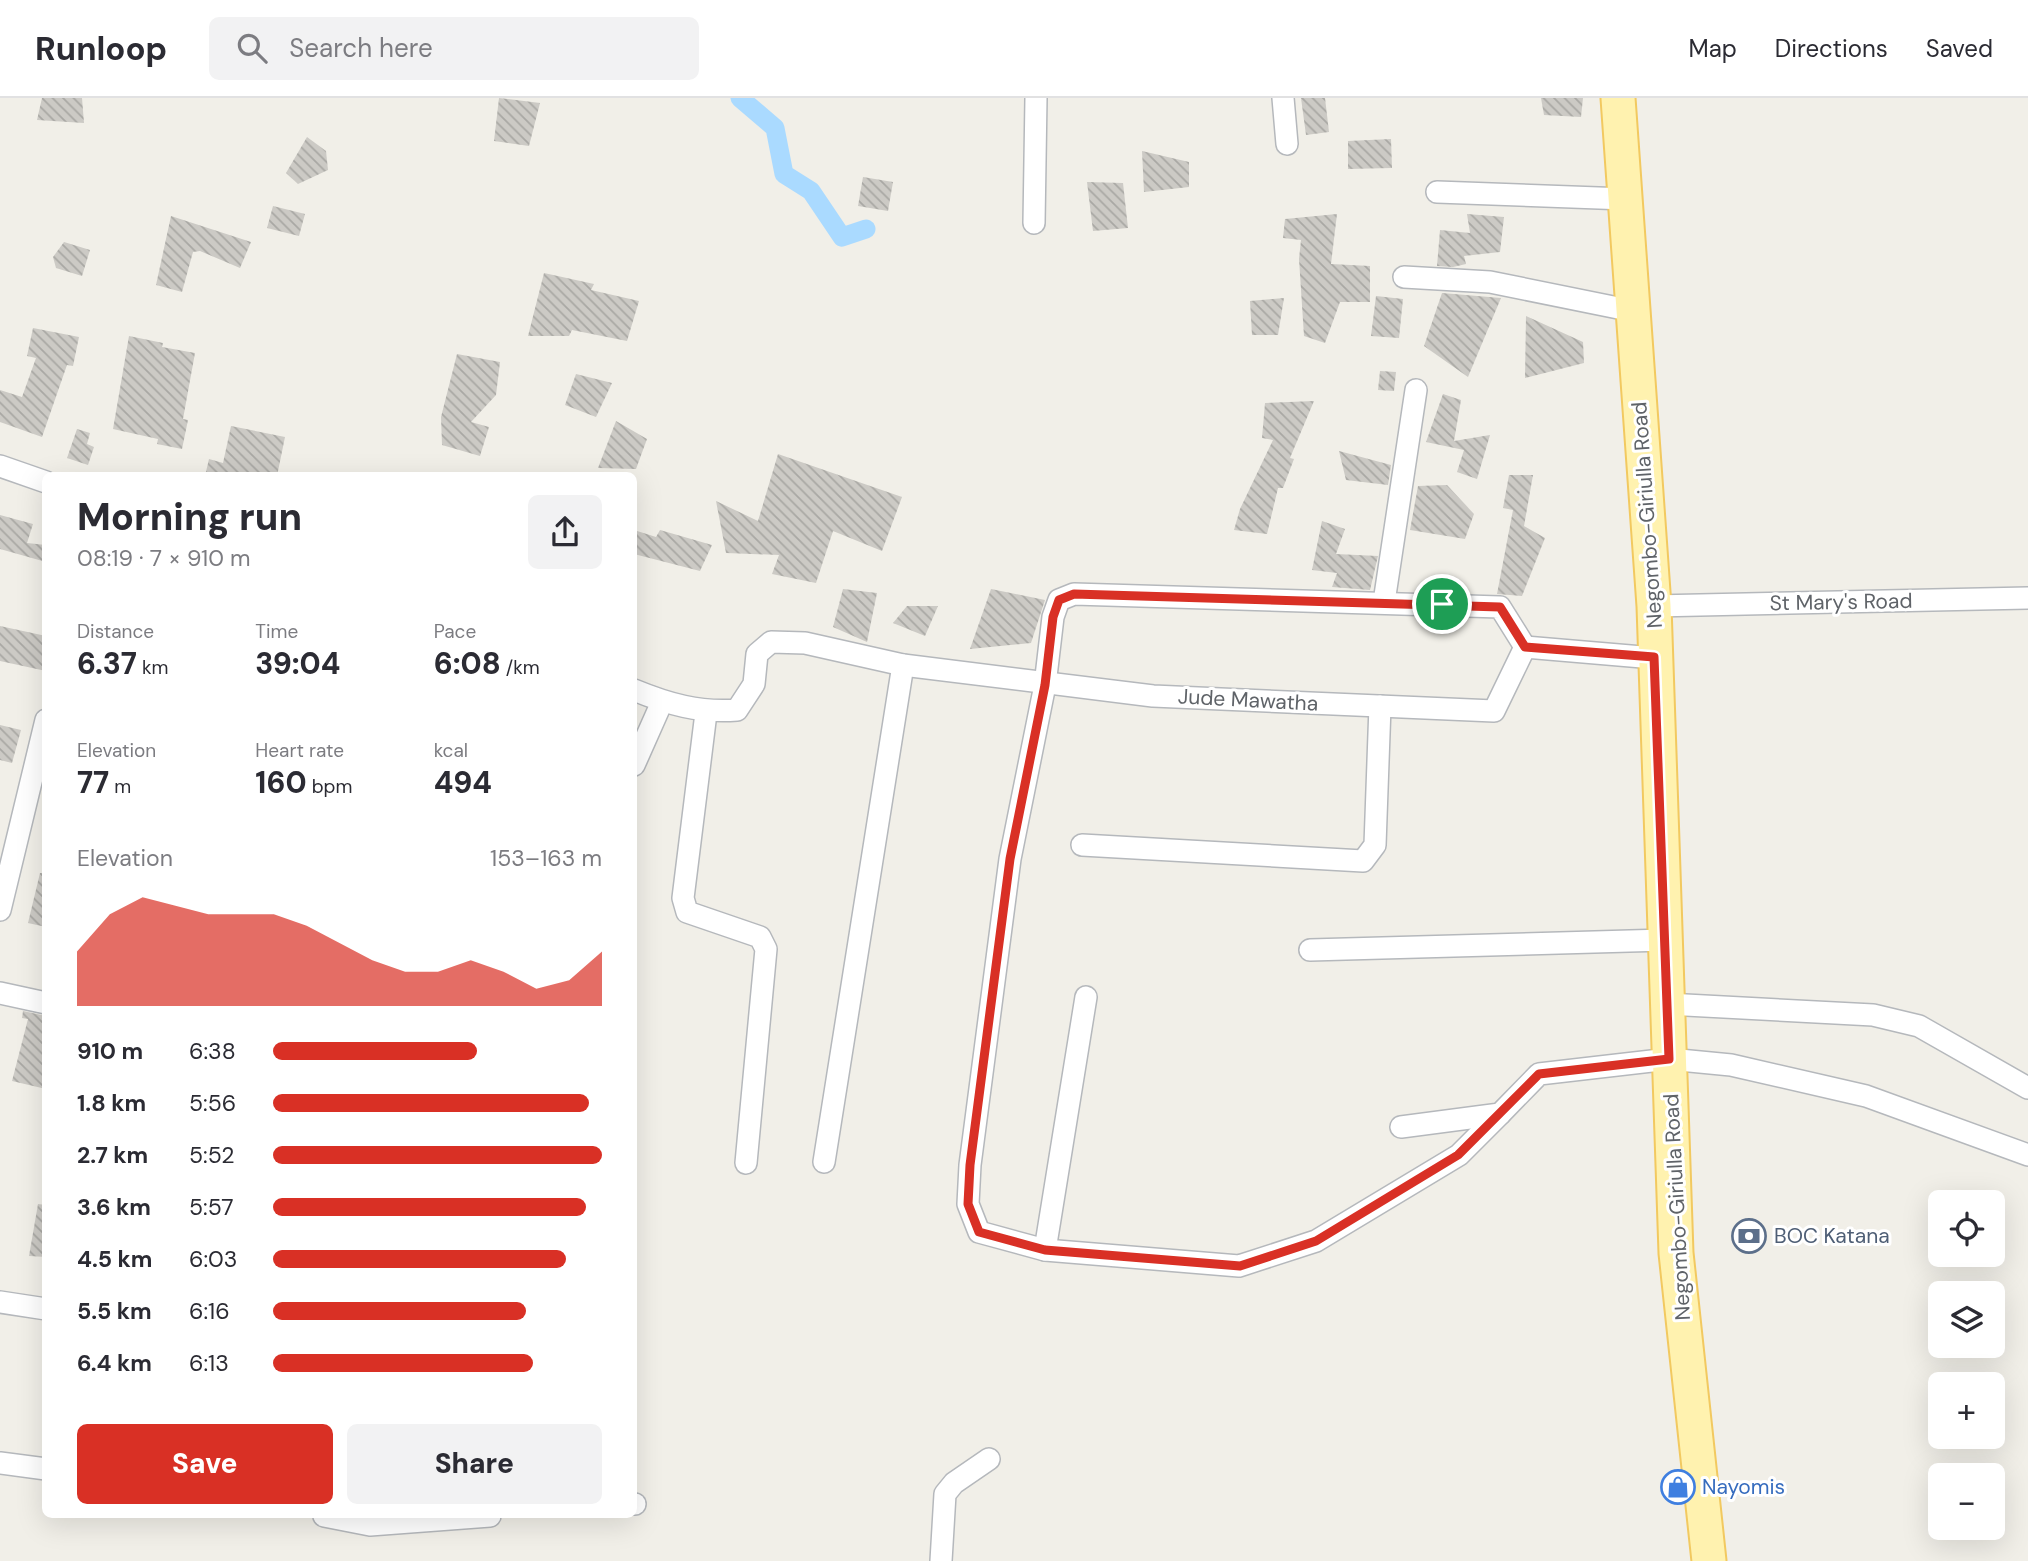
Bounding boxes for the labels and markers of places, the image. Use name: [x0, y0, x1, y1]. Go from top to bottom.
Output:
pin: [1412, 574, 1472, 634]
bank icon: BOC Katana: [1730, 1217, 1768, 1255]
place label: BOC Katana: [1774, 1222, 1890, 1250]
shop icon: Nayomis: [1659, 1468, 1697, 1506]
place label: Nayomis: [1702, 1473, 1785, 1501]

